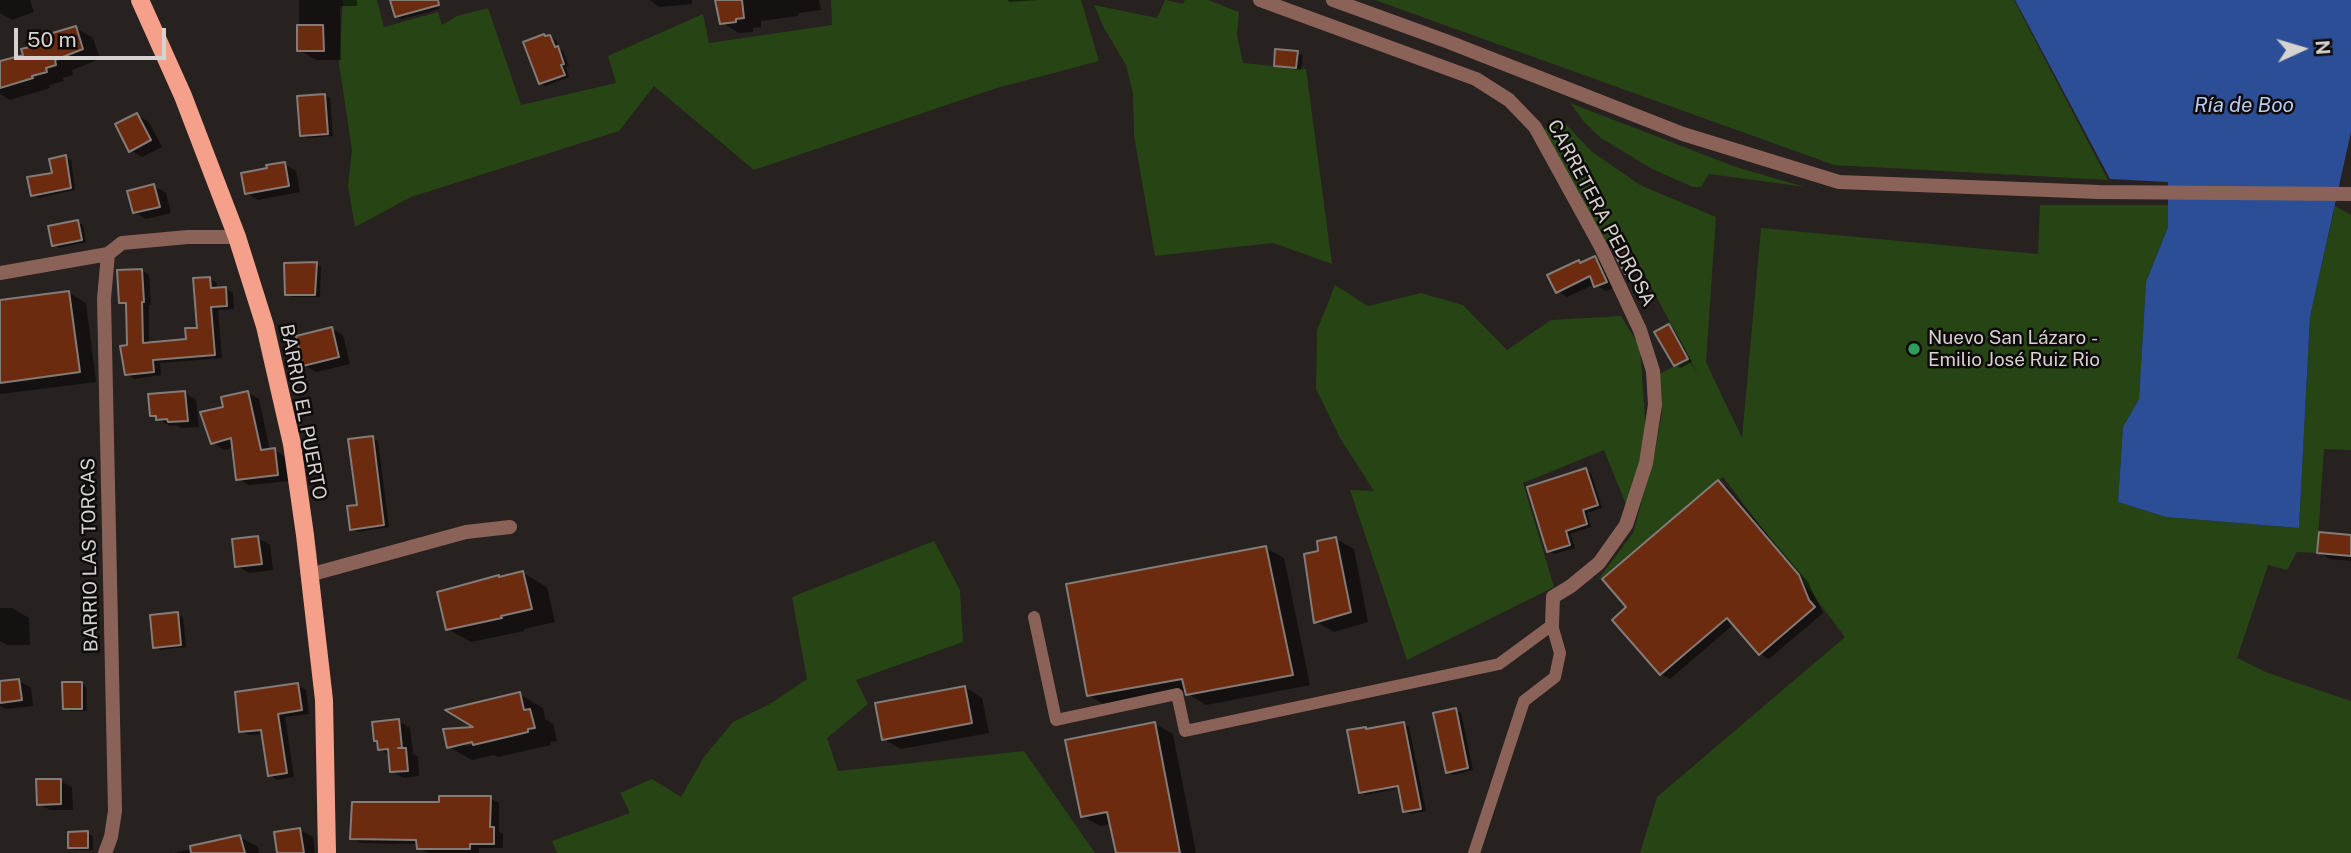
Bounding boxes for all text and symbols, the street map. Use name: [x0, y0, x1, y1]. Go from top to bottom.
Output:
scale bar: [18, 14, 170, 58]
north arrow: [2267, 14, 2337, 84]
text: 50 m: [27, 27, 77, 52]
text: N: [2311, 39, 2334, 56]
water label: Ría de Boo: [2194, 93, 2294, 119]
street label: CARRETERA PEDROSA: [1542, 116, 1660, 310]
street label: BARRIO EL PUERTO: [275, 322, 331, 502]
place label: Nuevo San Lázaro - Emilio José Ruiz Rio: [1928, 327, 2100, 371]
marker: Nuevo San Lázaro - Emilio José Ruiz Rio: [1906, 341, 1922, 357]
street label: BARRIO LAS TORCAS: [77, 458, 103, 652]

